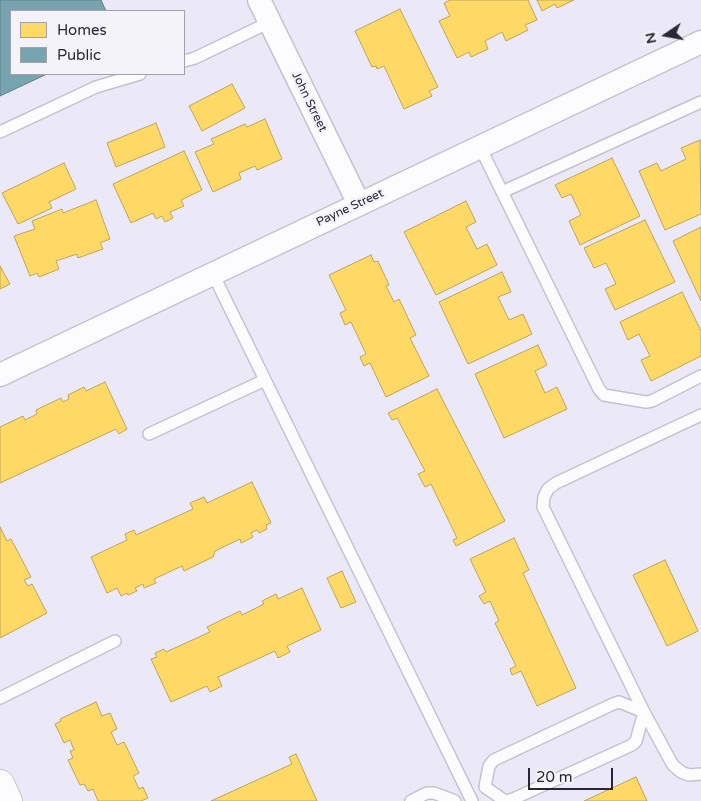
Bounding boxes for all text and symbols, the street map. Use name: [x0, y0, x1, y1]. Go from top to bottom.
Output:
legend: [10, 10, 185, 75]
north arrow: [641, 10, 691, 60]
text: Homes: [57, 21, 107, 39]
text: N: [641, 31, 660, 45]
text: Public: [57, 46, 101, 64]
street label: John Street: [288, 70, 330, 134]
street label: Payne Street: [314, 186, 386, 230]
scale bar: [531, 758, 616, 790]
text: 20 m: [536, 768, 573, 786]

